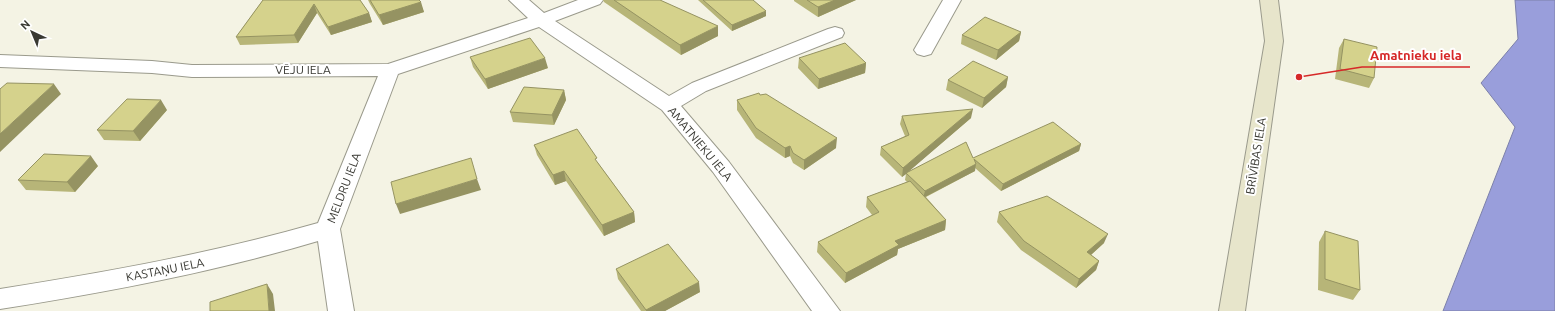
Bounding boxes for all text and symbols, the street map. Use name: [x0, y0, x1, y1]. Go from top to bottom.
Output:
north arrow: [12, 12, 52, 52]
text: N: [18, 18, 32, 32]
callout: Amatnieku iela: [1362, 42, 1470, 67]
text: Amatnieku iela: [1370, 48, 1462, 62]
street label: VĒJU IELA: [275, 63, 331, 76]
street label: AMATNIEKU IELA: [666, 104, 735, 184]
street label: BRĪVĪBAS IELA: [1243, 116, 1268, 195]
street label: MELDRU IELA: [324, 151, 363, 225]
street label: KASTAŅU IELA: [125, 256, 205, 283]

